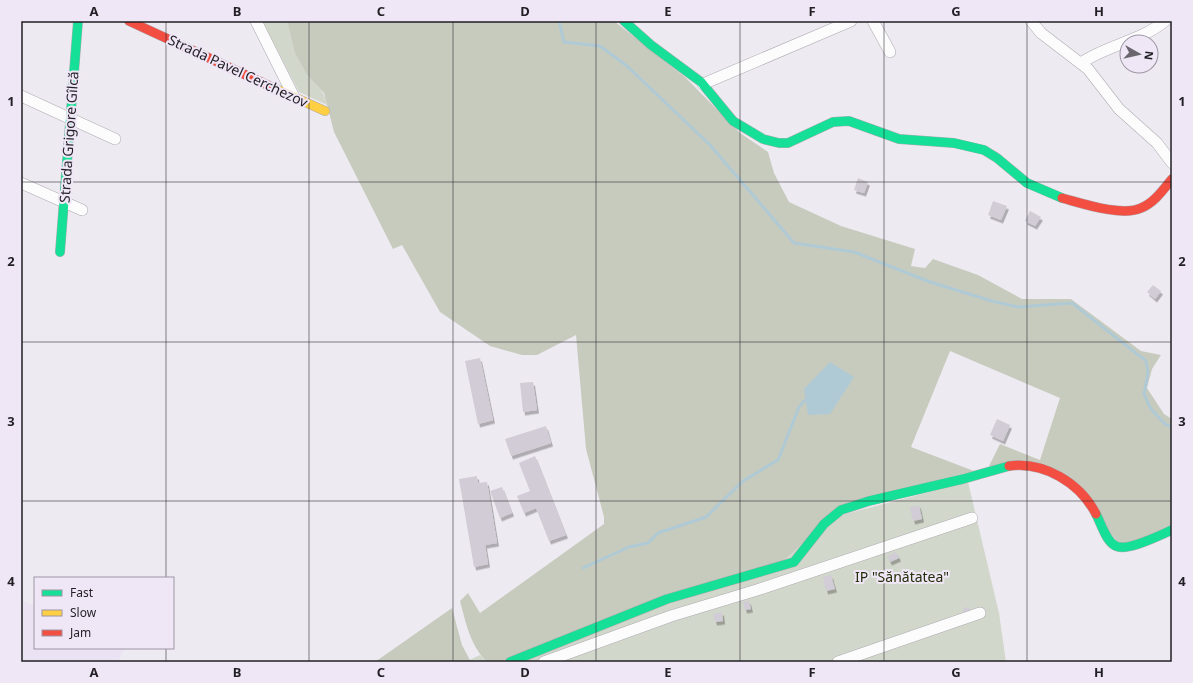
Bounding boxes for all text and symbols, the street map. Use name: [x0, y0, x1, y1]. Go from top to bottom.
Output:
text: A: [90, 2, 99, 20]
text: B: [233, 2, 241, 20]
text: C: [377, 2, 385, 20]
text: D: [520, 2, 530, 20]
text: E: [664, 2, 672, 20]
text: F: [808, 2, 816, 20]
text: G: [951, 2, 961, 20]
text: H: [1094, 2, 1104, 20]
street label: Strada Pavel Cerchezov: [165, 30, 312, 112]
north arrow: [1119, 34, 1159, 74]
text: N: [1141, 50, 1157, 61]
street label: Strada Grigore Gîlcă: [54, 71, 83, 203]
text: 1: [7, 92, 15, 110]
text: 1: [1178, 92, 1186, 110]
text: 2: [7, 252, 15, 270]
text: 2: [1178, 252, 1186, 270]
text: 3: [7, 412, 15, 430]
text: 3: [1178, 412, 1186, 430]
park label: IP "Sănătatea": [855, 567, 949, 586]
text: 4: [7, 572, 15, 590]
text: 4: [1178, 572, 1186, 590]
legend: [34, 577, 174, 649]
text: Fast: [70, 584, 94, 601]
text: Slow: [70, 604, 97, 621]
text: Jam: [69, 624, 91, 641]
text: A: [90, 663, 99, 681]
text: B: [233, 663, 241, 681]
text: C: [377, 663, 385, 681]
text: D: [520, 663, 530, 681]
text: E: [664, 663, 672, 681]
text: F: [808, 663, 816, 681]
text: G: [951, 663, 961, 681]
text: H: [1094, 663, 1104, 681]

